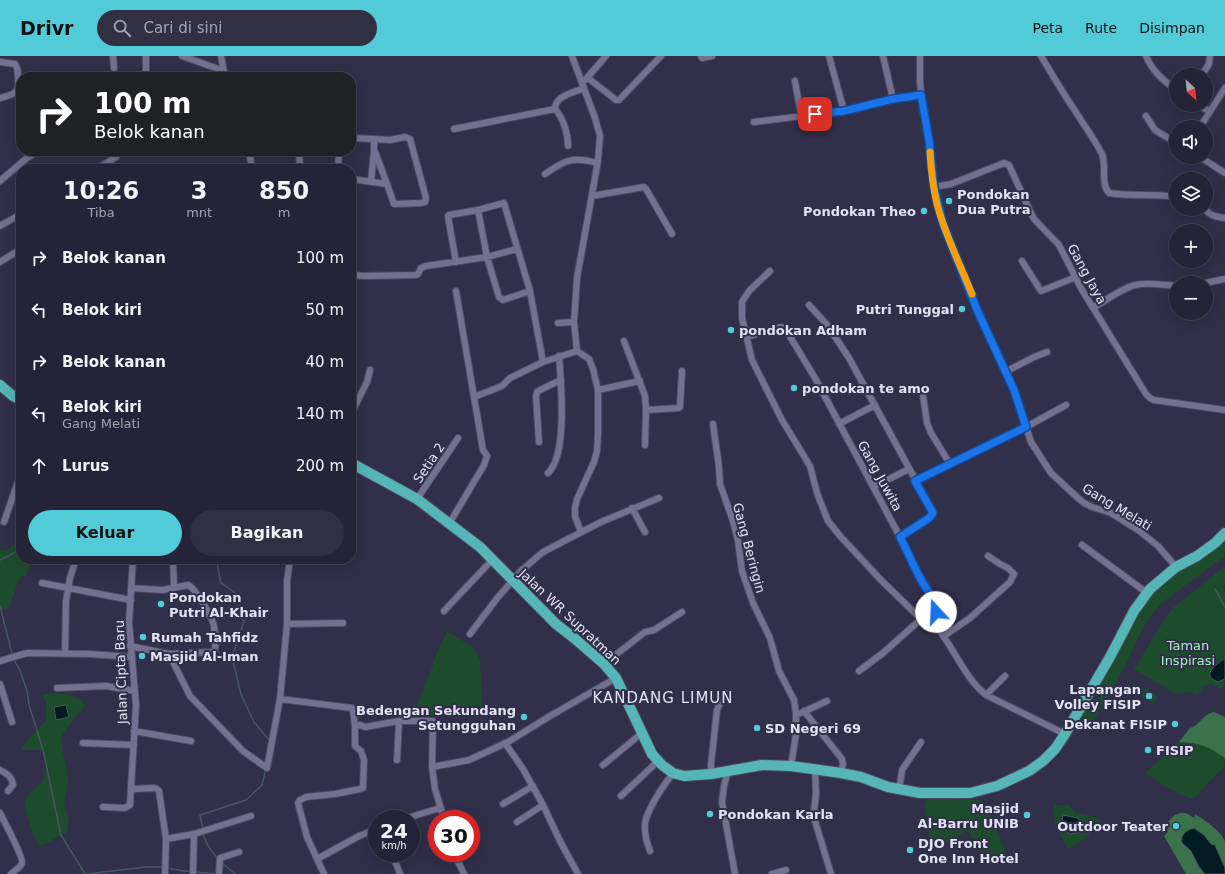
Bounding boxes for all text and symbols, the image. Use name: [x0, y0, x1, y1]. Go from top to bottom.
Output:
search box: [97, 10, 377, 46]
text: Drivr: [20, 17, 73, 39]
icon: search: [111, 17, 133, 39]
text: Cari di sini: [143, 19, 222, 37]
text: Peta: [1032, 20, 1063, 36]
text: Rute: [1085, 20, 1117, 36]
text: Disimpan: [1139, 20, 1205, 36]
north arrow: [1169, 68, 1213, 112]
map controls: [1169, 68, 1213, 320]
text: 100 m: [94, 87, 191, 120]
icon: right: [28, 88, 80, 140]
pin: [798, 97, 832, 131]
icon: arrive: [804, 103, 826, 125]
button: sound: [1169, 120, 1213, 164]
text: Belok kanan: [94, 121, 205, 142]
button: layers: [1169, 172, 1213, 216]
text: 10:26: [63, 177, 139, 205]
text: 3: [191, 177, 207, 205]
text: 850: [259, 177, 309, 205]
place label: Pondokan Dua Putra: [957, 187, 1031, 217]
marker: Pondokan Dua Putra: [944, 196, 954, 206]
place label: Pondokan Theo: [803, 204, 916, 219]
text: Tiba: [87, 205, 115, 220]
text: mnt: [186, 205, 212, 220]
text: m: [278, 205, 290, 220]
marker: Pondokan Theo: [919, 206, 929, 216]
button: +: [1169, 224, 1213, 268]
street label: Gang Jaya: [1064, 241, 1110, 307]
icon: right: [28, 247, 50, 269]
text: Belok kanan: [62, 249, 166, 267]
text: 100 m: [296, 249, 344, 267]
button: −: [1169, 276, 1213, 320]
icon: left: [28, 299, 50, 321]
text: Belok kiri: [62, 301, 142, 319]
text: 50 m: [306, 301, 344, 319]
place label: Putri Tunggal: [856, 302, 954, 317]
marker: Putri Tunggal: [957, 304, 967, 314]
place label: pondokan Adham: [739, 323, 867, 338]
marker: pondokan Adham: [726, 325, 736, 335]
icon: right: [28, 351, 50, 373]
text: Belok kanan: [62, 353, 166, 371]
text: 40 m: [306, 353, 344, 371]
place label: pondokan te amo: [802, 381, 930, 396]
marker: pondokan te amo: [789, 383, 799, 393]
text: Belok kiri: [62, 398, 142, 416]
icon: left: [28, 403, 50, 425]
text: 140 m: [296, 405, 344, 423]
text: Gang Melati: [62, 416, 140, 431]
street label: Gang Juwita: [855, 438, 905, 514]
street label: Setia 2: [410, 440, 448, 486]
icon: ahead: [28, 455, 50, 477]
text: Lurus: [62, 457, 109, 475]
text: 200 m: [296, 457, 344, 475]
street label: Gang Melati: [1080, 480, 1154, 534]
street label: Gang Beringin: [730, 501, 768, 595]
button: Keluar: [28, 510, 182, 556]
button: Bagikan: [190, 510, 344, 556]
street label: Jalan WR Supratman: [515, 565, 624, 668]
place label: Pondokan Putri Al-Khair: [169, 590, 269, 620]
position arrow: [915, 591, 957, 633]
marker: Pondokan Putri Al-Khair: [156, 599, 166, 609]
street label: Jalan Cipta Baru: [112, 620, 130, 725]
place label: Rumah Tahfidz: [151, 630, 258, 645]
marker: Rumah Tahfidz: [138, 632, 148, 642]
park label: Taman Inspirasi: [1161, 638, 1215, 668]
place label: Masjid Al-Iman: [150, 649, 259, 664]
marker: Masjid Al-Iman: [137, 651, 147, 661]
place label: Lapangan Volley FISIP: [1055, 682, 1141, 712]
district label: KANDANG LIMUN: [592, 689, 734, 707]
marker: Lapangan Volley FISIP: [1144, 691, 1154, 701]
place label: Bedengan Sekundang Setungguhan: [356, 703, 516, 733]
marker: Bedengan Sekundang Setungguhan: [519, 712, 529, 722]
place label: Dekanat FISIP: [1064, 717, 1167, 732]
marker: Dekanat FISIP: [1170, 719, 1180, 729]
place label: SD Negeri 69: [765, 721, 861, 736]
marker: SD Negeri 69: [752, 723, 762, 733]
place label: FISIP: [1156, 743, 1193, 758]
marker: FISIP: [1143, 745, 1153, 755]
place label: Masjid Al-Barru UNIB: [918, 801, 1019, 831]
place label: Pondokan Karla: [718, 807, 834, 822]
marker: Pondokan Karla: [705, 809, 715, 819]
speed limit sign: 30: [428, 810, 480, 862]
marker: Masjid Al-Barru UNIB: [1022, 810, 1032, 820]
text: 24: [380, 819, 408, 843]
place label: Outdoor Teater: [1057, 819, 1169, 834]
marker: Outdoor Teater: [1171, 821, 1181, 831]
place label: DJO Front One Inn Hotel: [918, 836, 1019, 866]
text: km/h: [381, 840, 407, 851]
marker: DJO Front One Inn Hotel: [905, 845, 915, 855]

